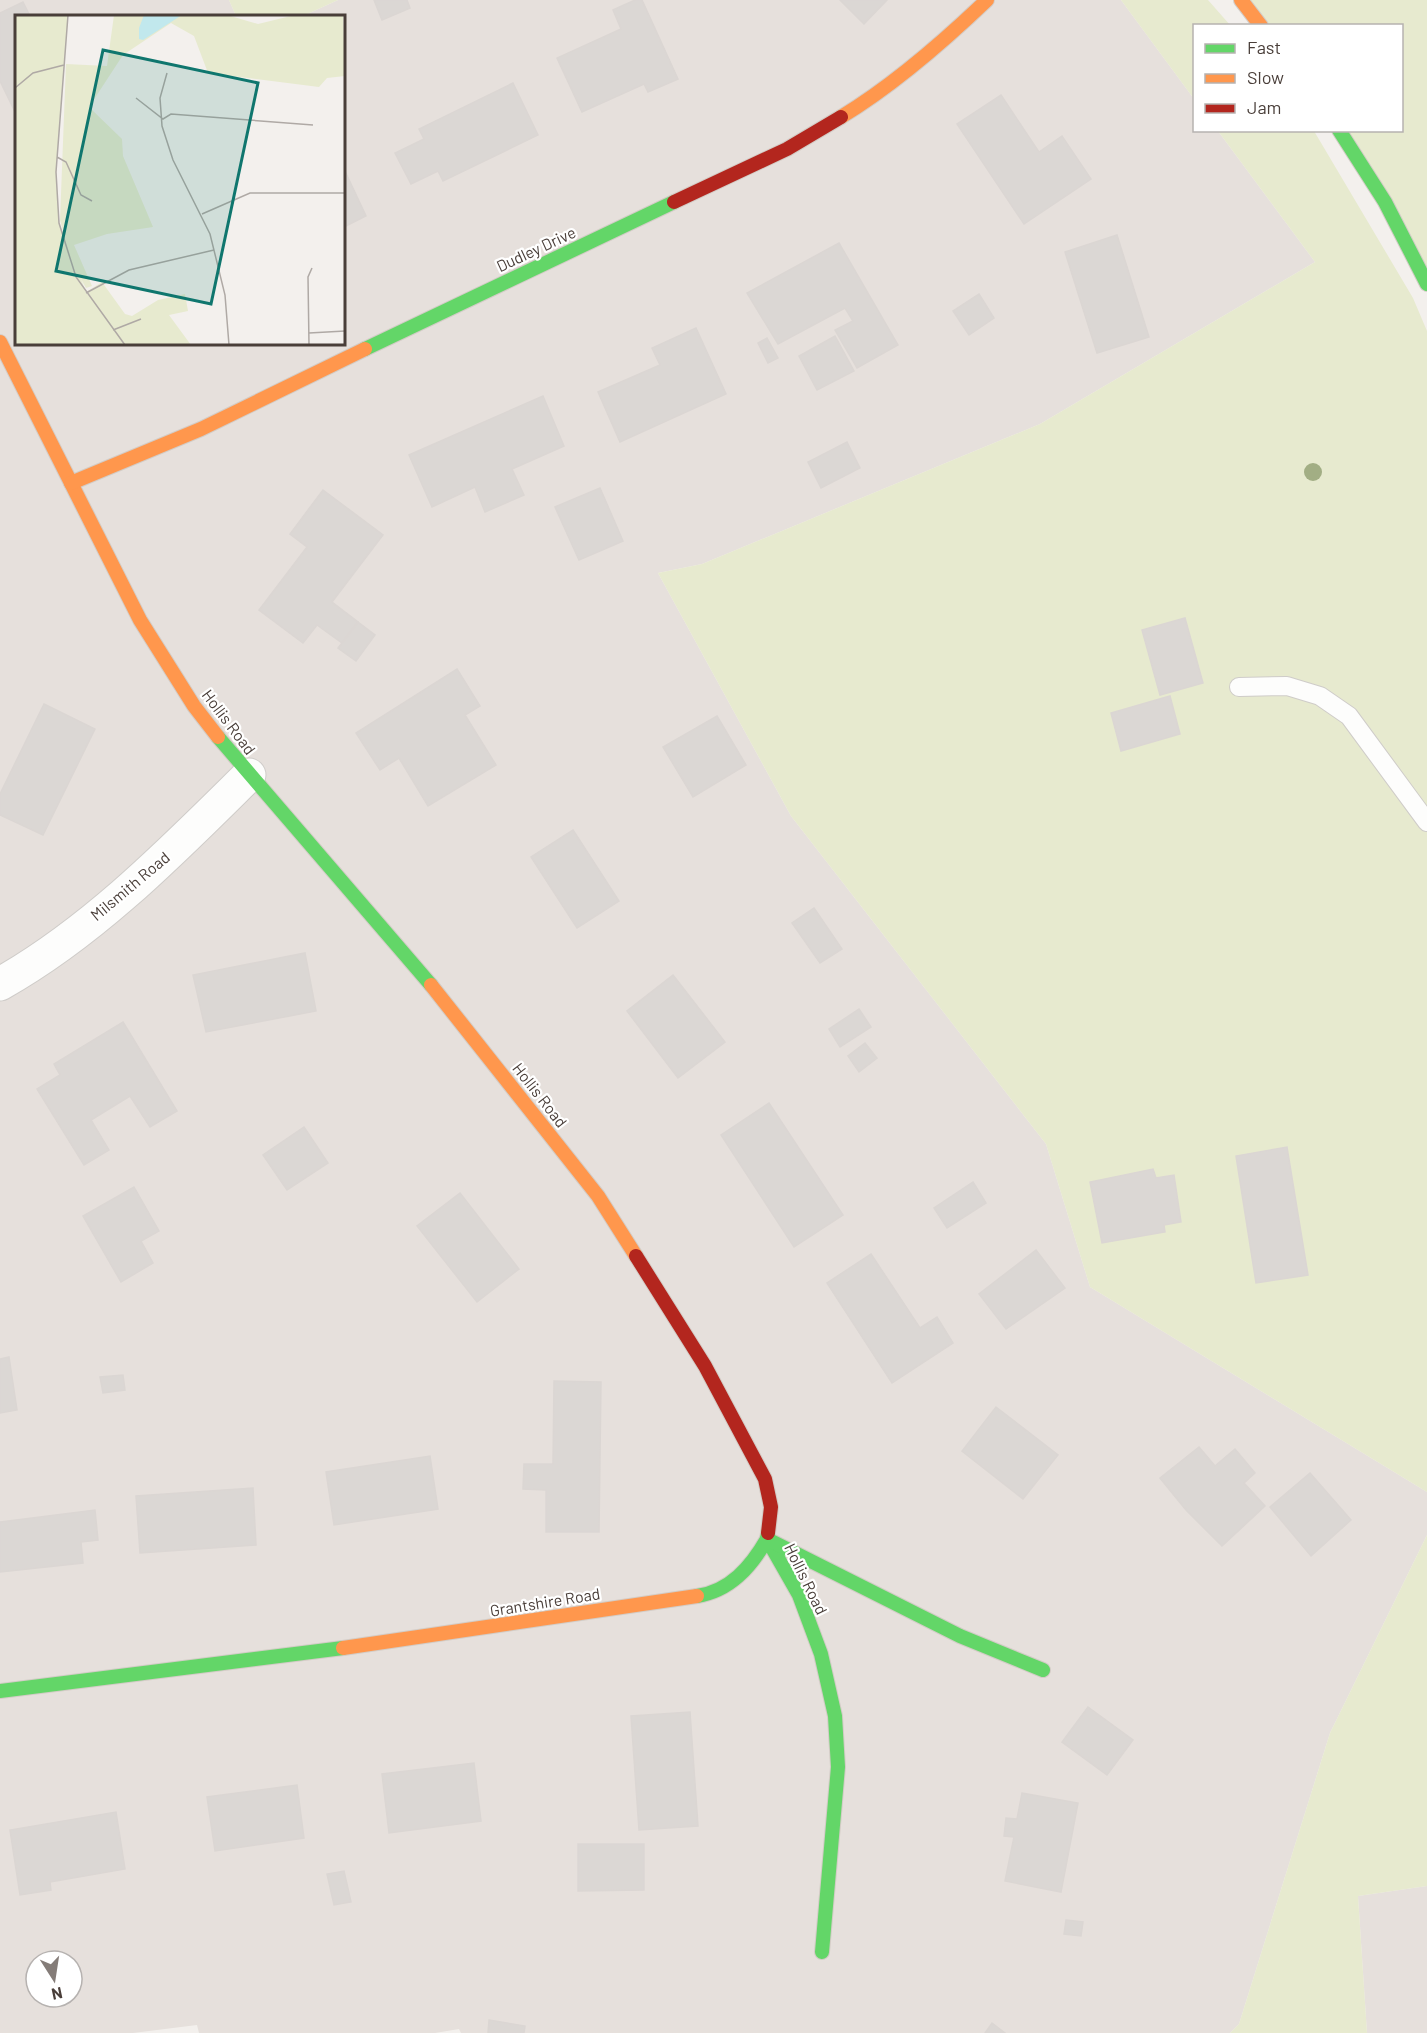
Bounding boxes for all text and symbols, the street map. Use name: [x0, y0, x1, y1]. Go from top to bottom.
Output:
inset map: [15, 15, 345, 345]
legend: [1193, 24, 1403, 132]
text: Fast: [1247, 36, 1281, 58]
text: Slow: [1247, 66, 1284, 88]
text: Jam: [1247, 96, 1281, 118]
street label: Dudley Drive: [493, 222, 578, 275]
street label: Hollis Road: [199, 685, 260, 758]
street label: Milsmith Road: [86, 847, 173, 924]
street label: Hollis Road: [509, 1059, 572, 1131]
street label: Hollis Road: [781, 1540, 832, 1618]
street label: Grantshire Road: [488, 1583, 601, 1620]
north arrow: [24, 1949, 84, 2009]
text: N: [50, 1984, 64, 2005]

